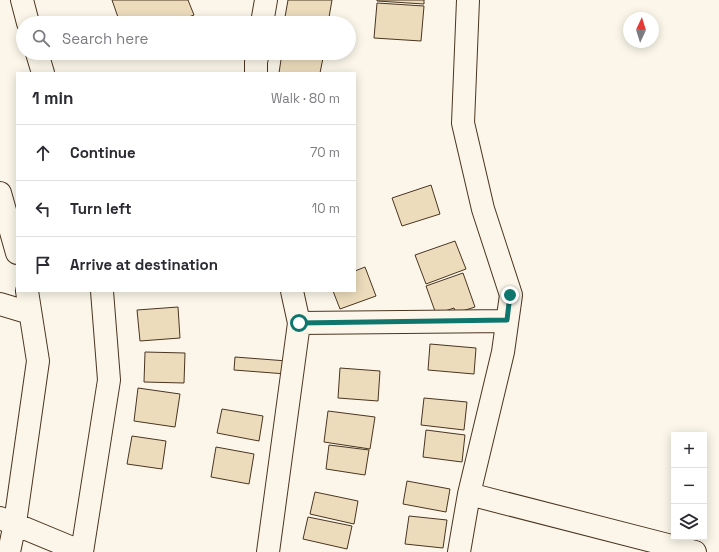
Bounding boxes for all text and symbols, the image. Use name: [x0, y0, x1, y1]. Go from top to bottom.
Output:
north arrow: [623, 12, 659, 48]
search box: [16, 16, 356, 60]
icon: search: [30, 27, 52, 49]
text: Search here: [62, 29, 148, 48]
text: 1 min: [32, 87, 74, 109]
text: Walk · 80 m: [271, 90, 340, 107]
icon: ahead: [32, 142, 54, 164]
text: Continue: [70, 143, 136, 162]
text: 70 m: [310, 144, 340, 161]
icon: left: [32, 198, 54, 220]
text: Turn left: [70, 199, 132, 218]
text: 10 m: [312, 200, 340, 217]
icon: arrive: [32, 254, 54, 276]
text: Arrive at destination: [70, 255, 218, 274]
route end: [501, 286, 519, 304]
route start: [290, 314, 308, 332]
map controls: [671, 432, 707, 540]
button: +: [671, 432, 707, 468]
button: −: [671, 468, 707, 504]
button: layers: [671, 504, 707, 540]

